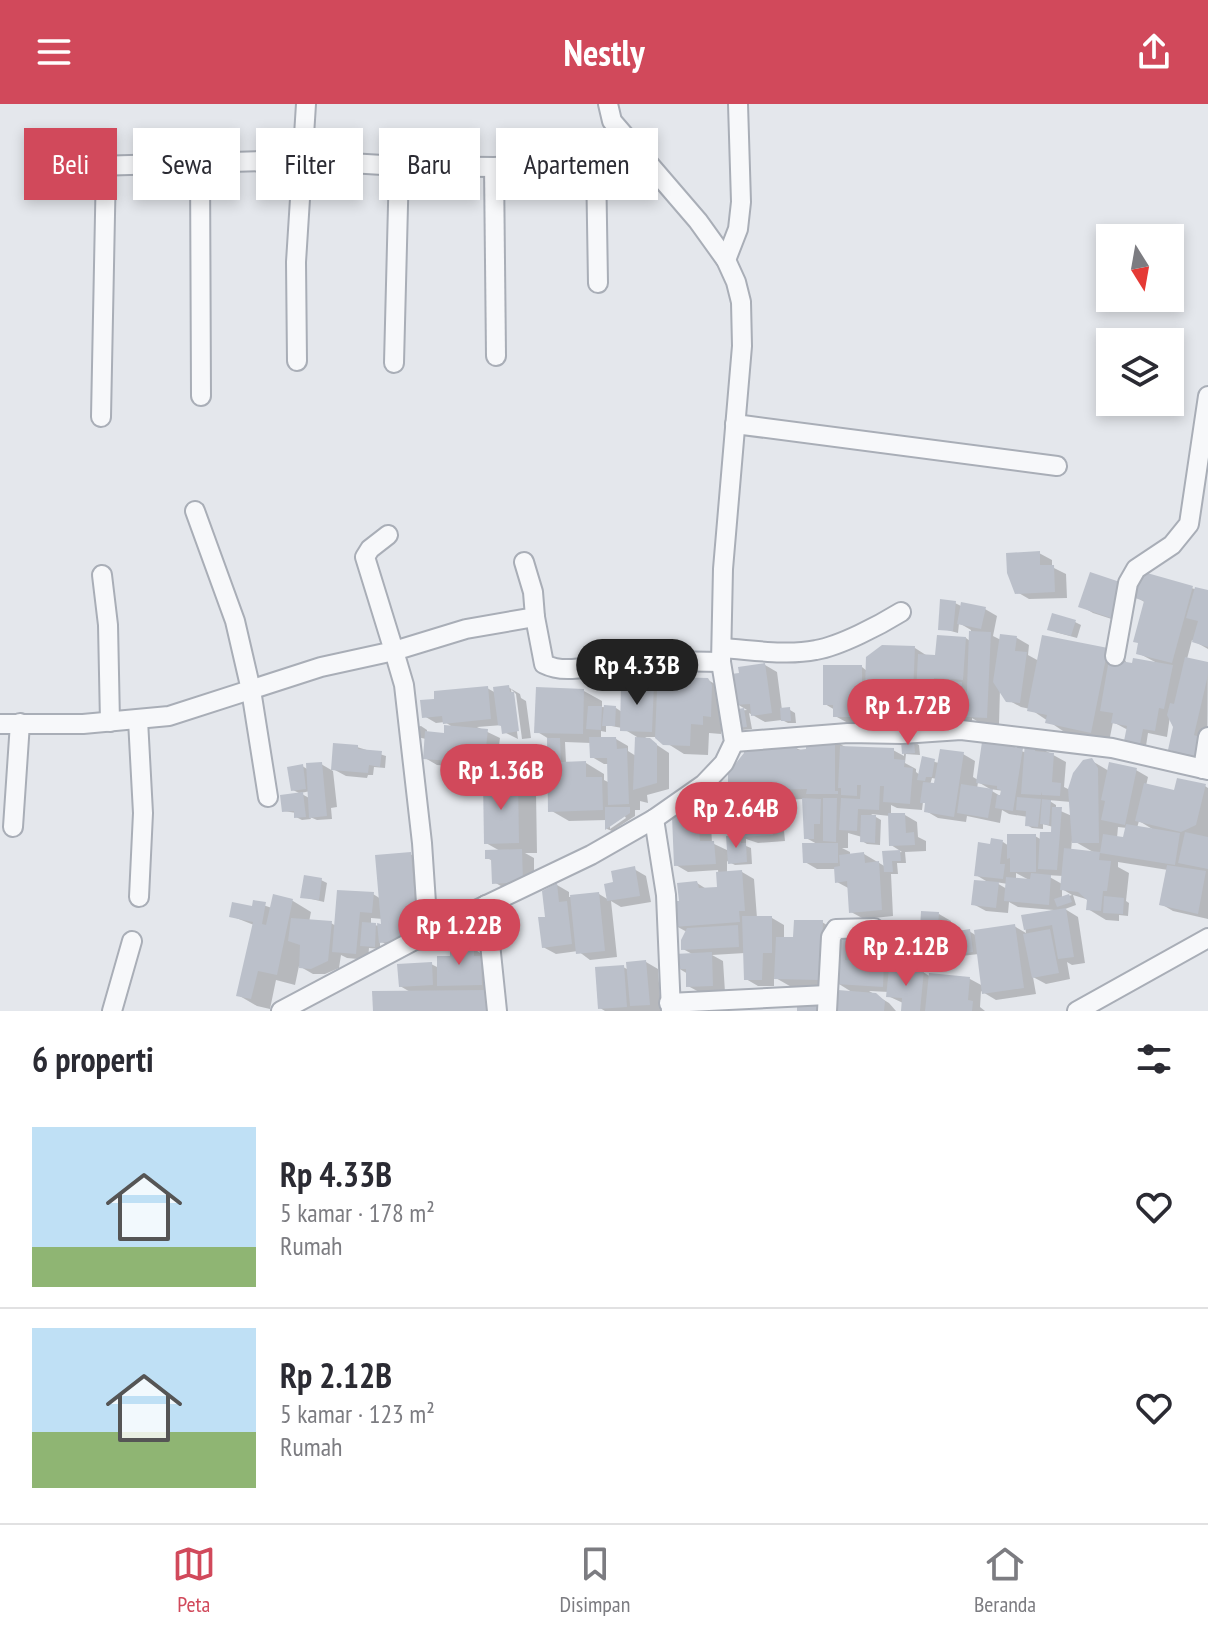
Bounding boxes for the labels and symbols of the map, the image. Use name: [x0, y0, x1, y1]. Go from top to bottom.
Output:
north arrow: [1096, 224, 1184, 312]
pin: Rp 4.33B: [554, 639, 720, 707]
pin: Rp 1.72B: [825, 679, 991, 747]
pin: Rp 1.36B: [418, 744, 584, 812]
pin: Rp 2.64B: [653, 782, 819, 850]
pin: Rp 1.22B: [376, 899, 542, 967]
pin: Rp 2.12B: [823, 920, 989, 988]

